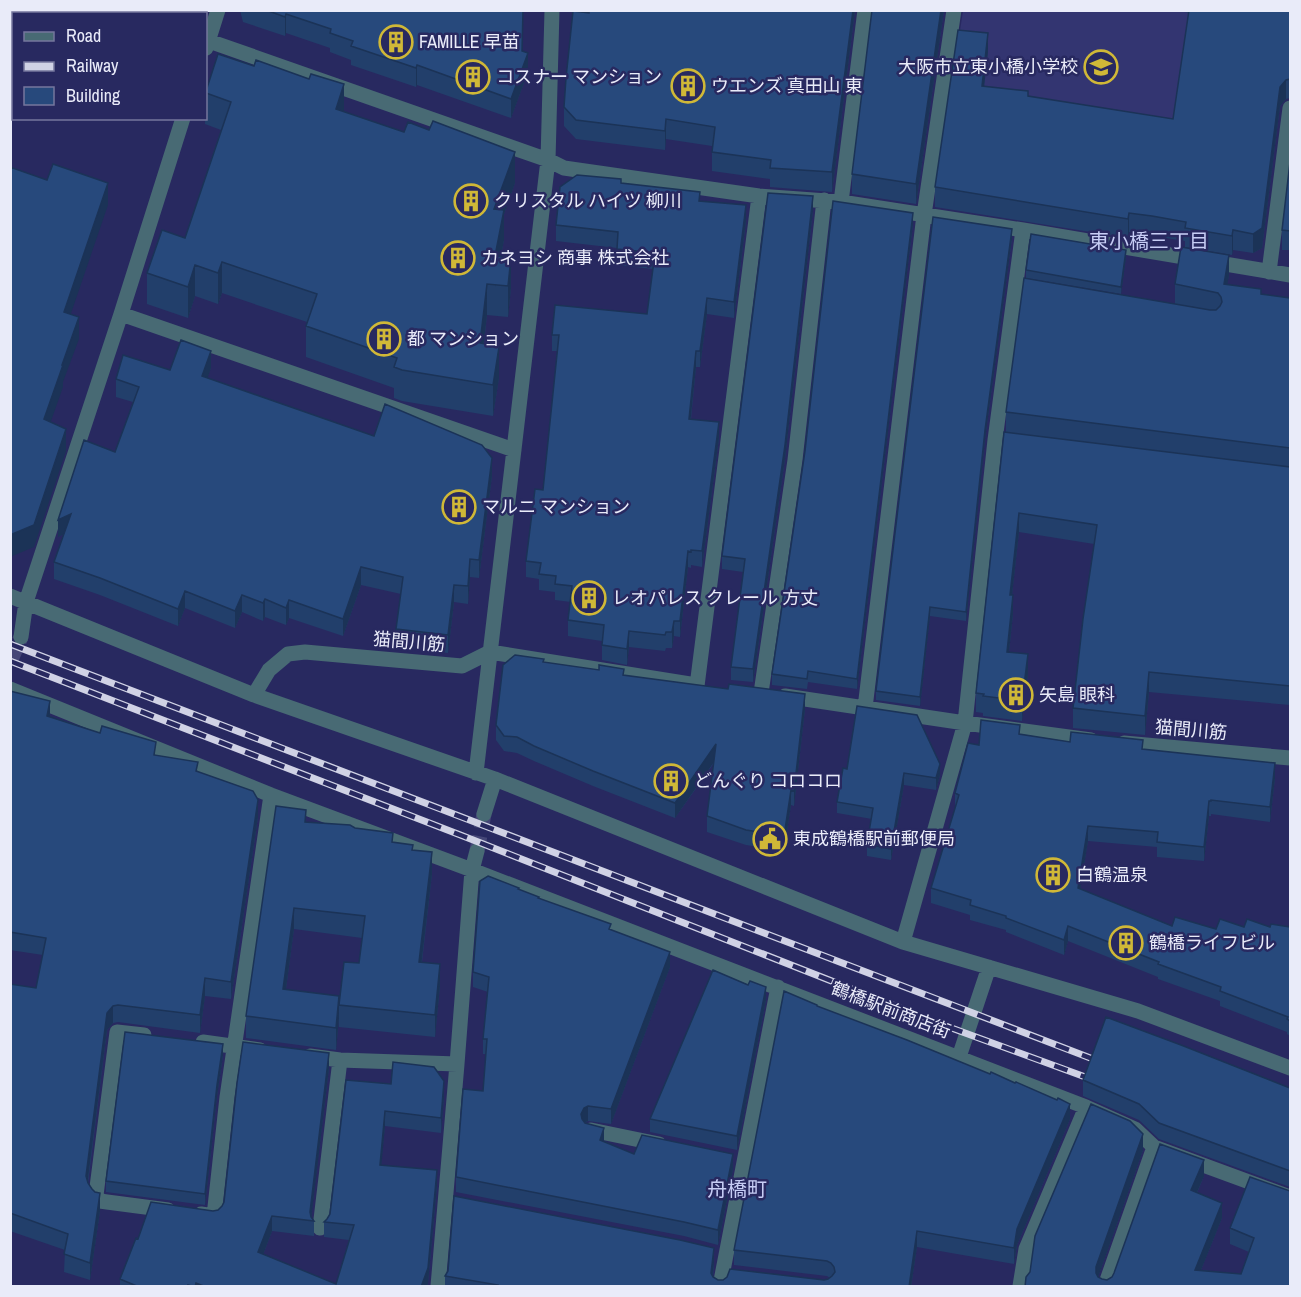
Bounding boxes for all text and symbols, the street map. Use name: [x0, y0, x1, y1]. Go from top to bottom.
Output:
legend: [12, 12, 207, 120]
text: Road: [66, 23, 101, 48]
building icon: FAMILLE 早苗: [378, 24, 414, 60]
place label: FAMILLE 早苗: [419, 29, 520, 54]
school or university icon: 大阪市立東小橋小学校: [1083, 49, 1119, 85]
text: Railway: [66, 53, 119, 78]
place label: 大阪市立東小橋小学校: [898, 54, 1078, 79]
building icon: コスナー マンション: [455, 59, 491, 95]
place label: コスナー マンション: [496, 64, 662, 89]
building icon: ウエンズ 真田山 東: [670, 68, 706, 104]
place label: ウエンズ 真田山 東: [711, 73, 863, 98]
text: Building: [66, 83, 121, 108]
building icon: クリスタル ハイツ 柳川: [453, 183, 489, 219]
place label: クリスタル ハイツ 柳川: [494, 188, 682, 213]
district label: 東小橋三丁目: [1089, 227, 1209, 254]
building icon: カネヨシ 商事 株式会社: [440, 240, 476, 276]
place label: カネヨシ 商事 株式会社: [481, 245, 669, 270]
building icon: 都 マンション: [366, 321, 402, 357]
place label: 都 マンション: [407, 326, 519, 351]
building icon: マルニ マンション: [441, 489, 477, 525]
place label: マルニ マンション: [482, 494, 630, 519]
building icon: レオパレス クレール 方丈: [571, 580, 607, 616]
place label: レオパレス クレール 方丈: [612, 585, 818, 610]
street label: 猫間川筋: [372, 626, 446, 657]
building icon: 矢島 眼科: [998, 677, 1034, 713]
place label: 矢島 眼科: [1039, 682, 1115, 707]
street label: 猫間川筋: [1154, 714, 1228, 745]
building icon: どんぐり コロコロ: [653, 763, 689, 799]
place label: どんぐり コロコロ: [694, 768, 842, 793]
public building icon: 東成鶴橋駅前郵便局: [752, 821, 788, 857]
place label: 東成鶴橋駅前郵便局: [793, 826, 955, 851]
building icon: 白鶴温泉: [1035, 857, 1071, 893]
place label: 白鶴温泉: [1076, 862, 1148, 887]
building icon: 鶴橋ライフビル: [1108, 925, 1144, 961]
place label: 鶴橋ライフビル: [1149, 930, 1275, 955]
street label: 鶴橋駅前商店街: [828, 975, 954, 1044]
district label: 舟橋町: [707, 1175, 767, 1202]

